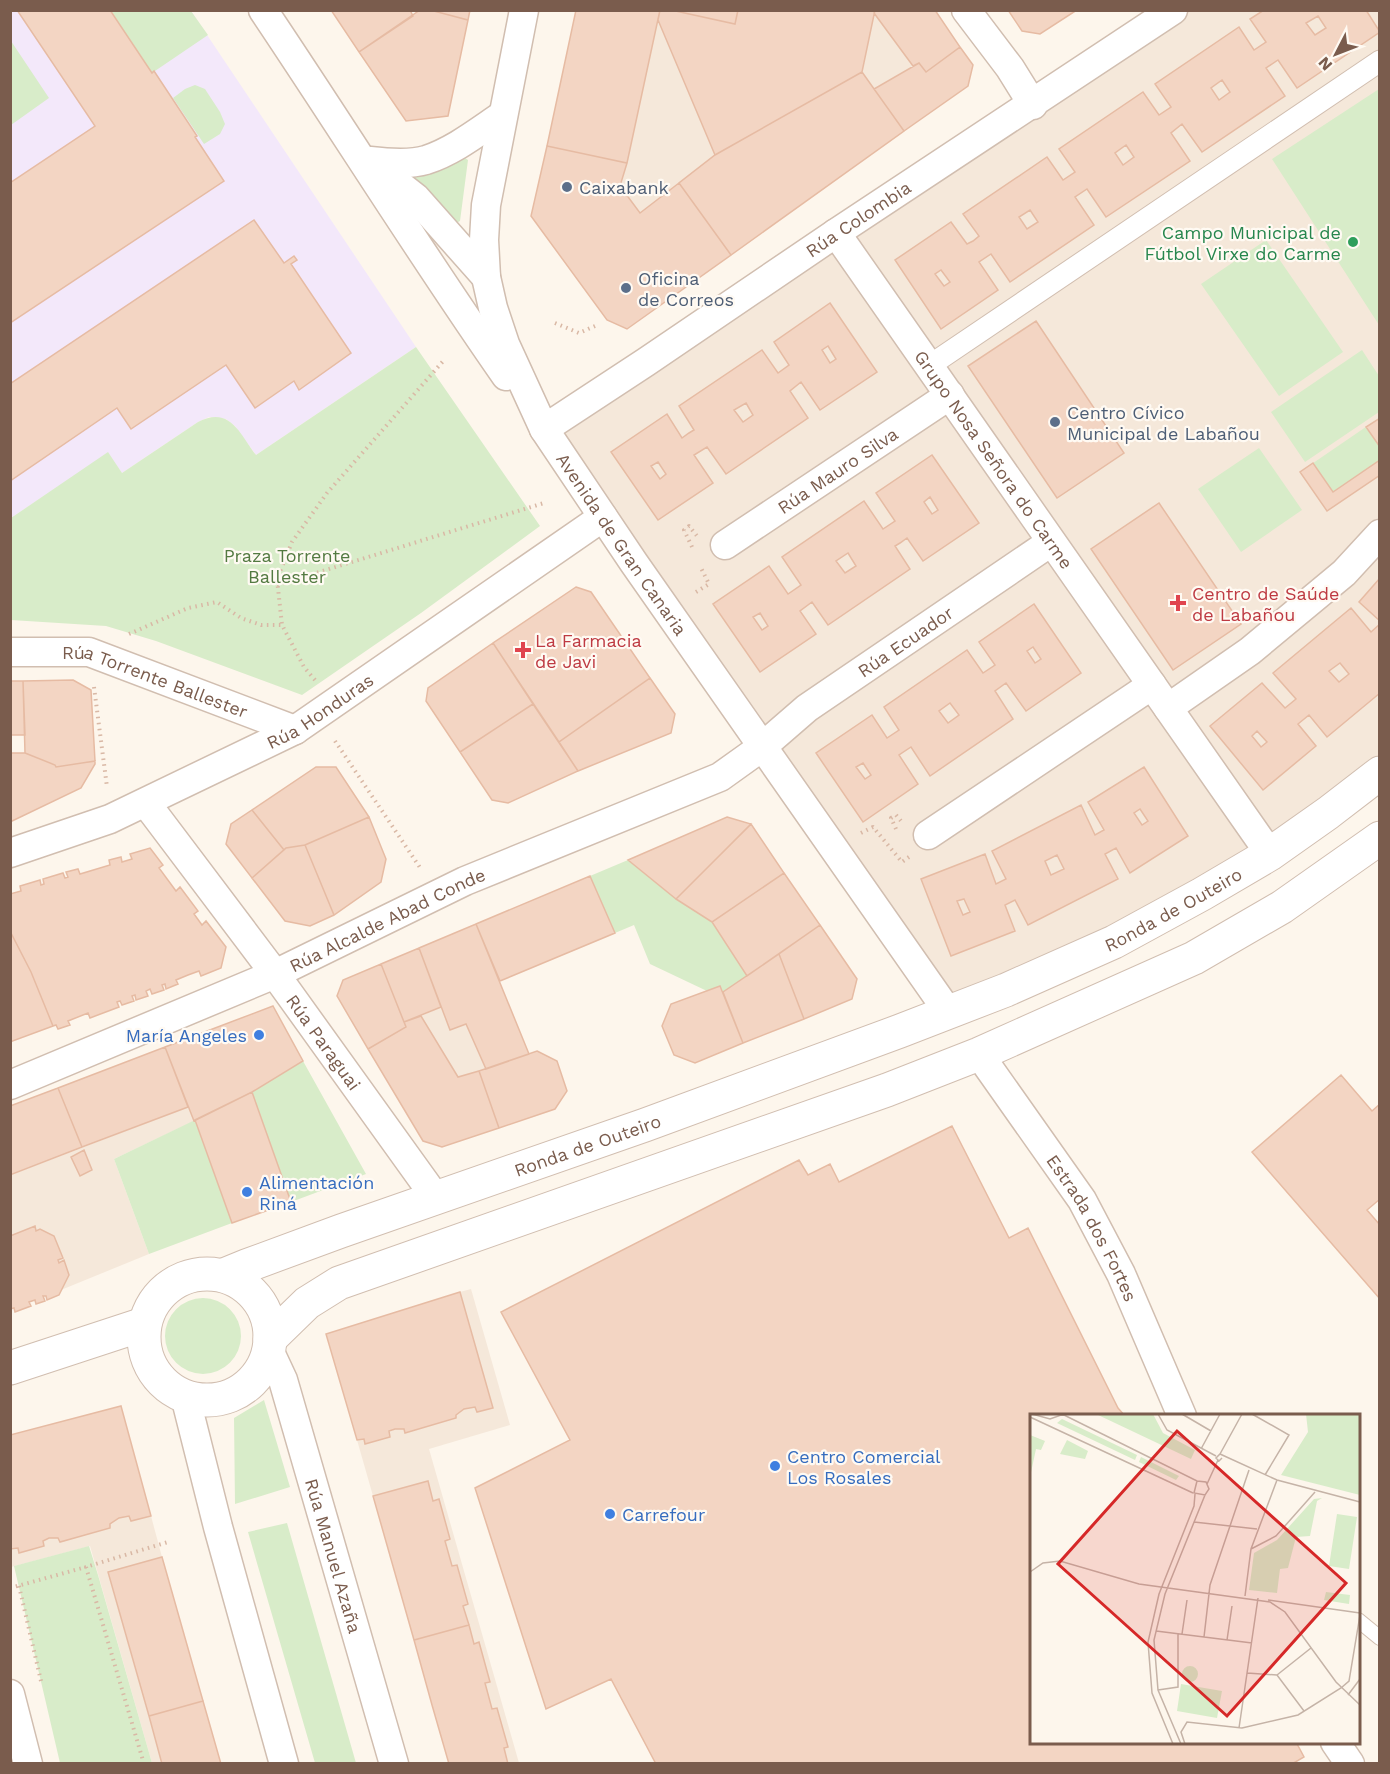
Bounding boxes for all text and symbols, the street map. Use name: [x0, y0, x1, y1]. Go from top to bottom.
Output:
north arrow: [1306, 24, 1366, 84]
text: N: [1314, 53, 1336, 74]
street label: Rúa Colombia: [801, 176, 915, 261]
place label: Caixabank: [579, 177, 669, 198]
marker: Caixabank: [560, 180, 574, 194]
place label: Campo Municipal de Fútbol Virxe do Carme: [1144, 222, 1341, 264]
marker: Campo Municipal de Fútbol Virxe do Carme: [1346, 235, 1360, 249]
place label: Oficina de Correos: [638, 268, 734, 310]
marker: Oficina de Correos: [619, 281, 633, 295]
street label: Grupo Nosa Señora do Carme: [911, 346, 1078, 573]
place label: Centro Cívico Municipal de Labañou: [1067, 402, 1260, 444]
marker: Centro Cívico Municipal de Labañou: [1048, 415, 1062, 429]
street label: Rúa Mauro Silva: [773, 423, 901, 518]
street label: Avenida de Gran Canaria: [553, 449, 692, 639]
park label: Praza Torrente Ballester: [224, 545, 350, 587]
place label: Centro de Saúde de Labañou: [1192, 583, 1339, 625]
marker: Centro de Saúde de Labañou: [1169, 594, 1187, 612]
street label: Rúa Ecuador: [853, 601, 957, 681]
place label: La Farmacia de Javi: [535, 630, 642, 672]
street label: Rúa Torrente Ballester: [62, 641, 251, 722]
marker: La Farmacia de Javi: [516, 643, 530, 657]
street label: Rúa Honduras: [263, 669, 377, 753]
street label: Rúa Alcalde Abad Conde: [286, 863, 488, 976]
street label: Ronda de Outeiro: [1101, 863, 1245, 955]
street label: Rúa Paraguai: [282, 990, 365, 1094]
place label: María Angeles: [126, 1025, 247, 1046]
marker: María Angeles: [252, 1028, 266, 1042]
street label: Ronda de Outeiro: [511, 1110, 664, 1180]
street label: Estrada dos Fortes: [1043, 1150, 1142, 1304]
place label: Alimentación Riná: [259, 1172, 374, 1214]
marker: Alimentación Riná: [240, 1185, 254, 1199]
inset map: [1030, 1414, 1360, 1744]
place label: Centro Comercial Los Rosales: [787, 1446, 941, 1488]
marker: Centro Comercial Los Rosales: [768, 1459, 782, 1473]
street label: Rúa Manuel Azaña: [301, 1476, 366, 1636]
place label: Carrefour: [622, 1504, 705, 1525]
marker: Carrefour: [603, 1507, 617, 1521]

